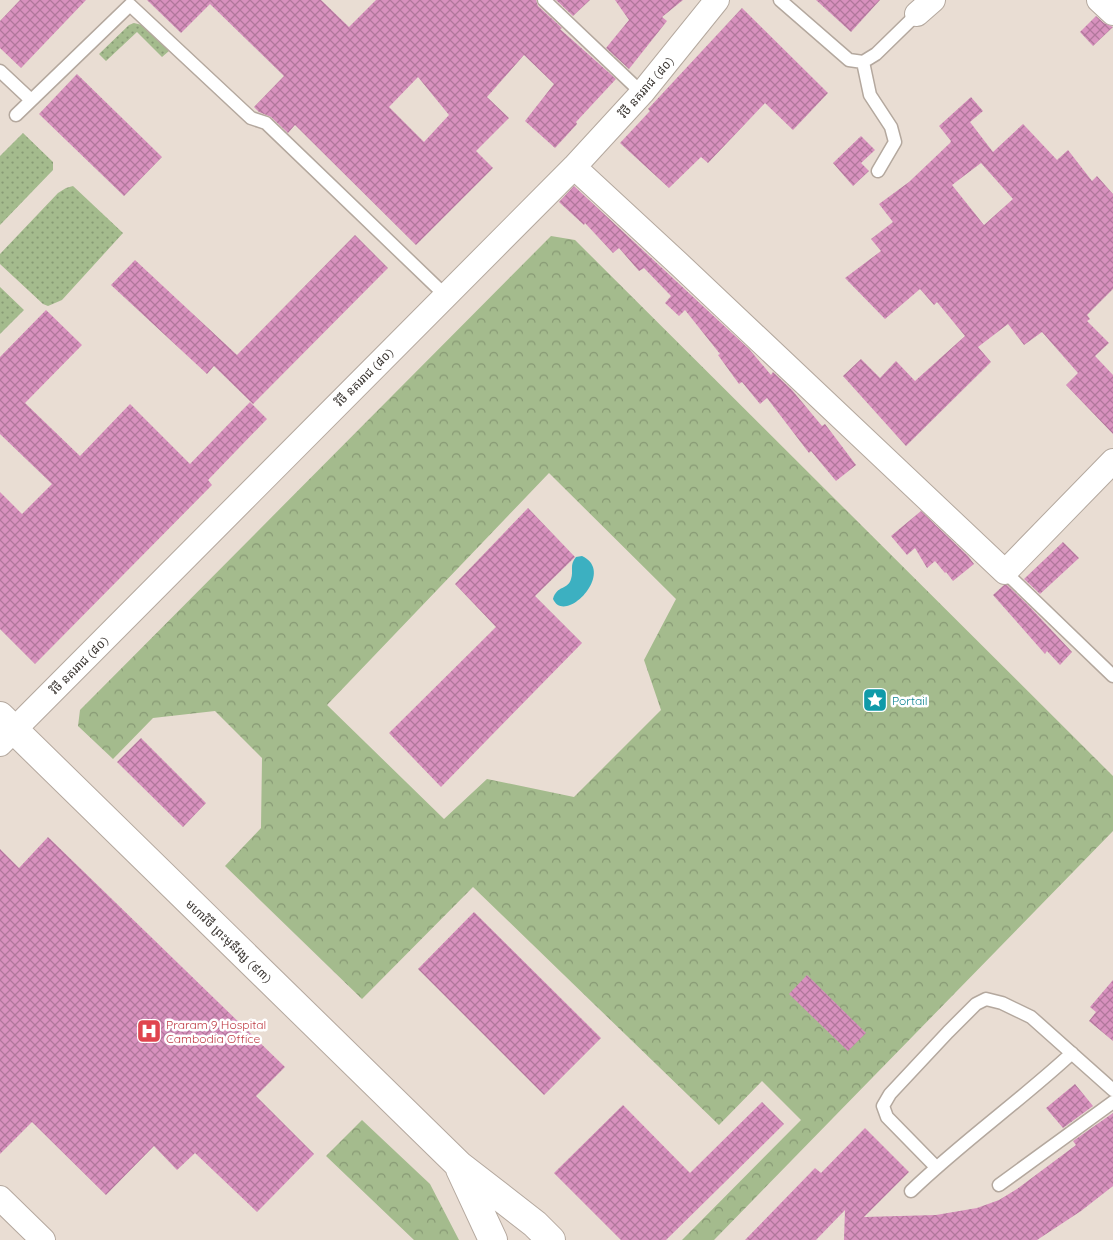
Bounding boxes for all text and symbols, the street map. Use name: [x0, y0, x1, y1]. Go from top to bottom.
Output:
street label: វិថី នគររាជ (៨០): [615, 53, 677, 121]
street label: វិថី នគររាជ (៨០): [332, 345, 396, 409]
street label: វិថី នគររាជ (៨០): [47, 633, 111, 697]
place icon: Portail: [862, 687, 888, 713]
place label: Portail: [892, 693, 928, 708]
street label: មហាវិថី ព្រះមុនីវង្ស (៩៣): [183, 896, 275, 986]
place label: Praram 9 Hospital Cambodia Office: [166, 1017, 266, 1046]
hospital icon: Praram 9 Hospital Cambodia Office: [136, 1018, 162, 1044]

